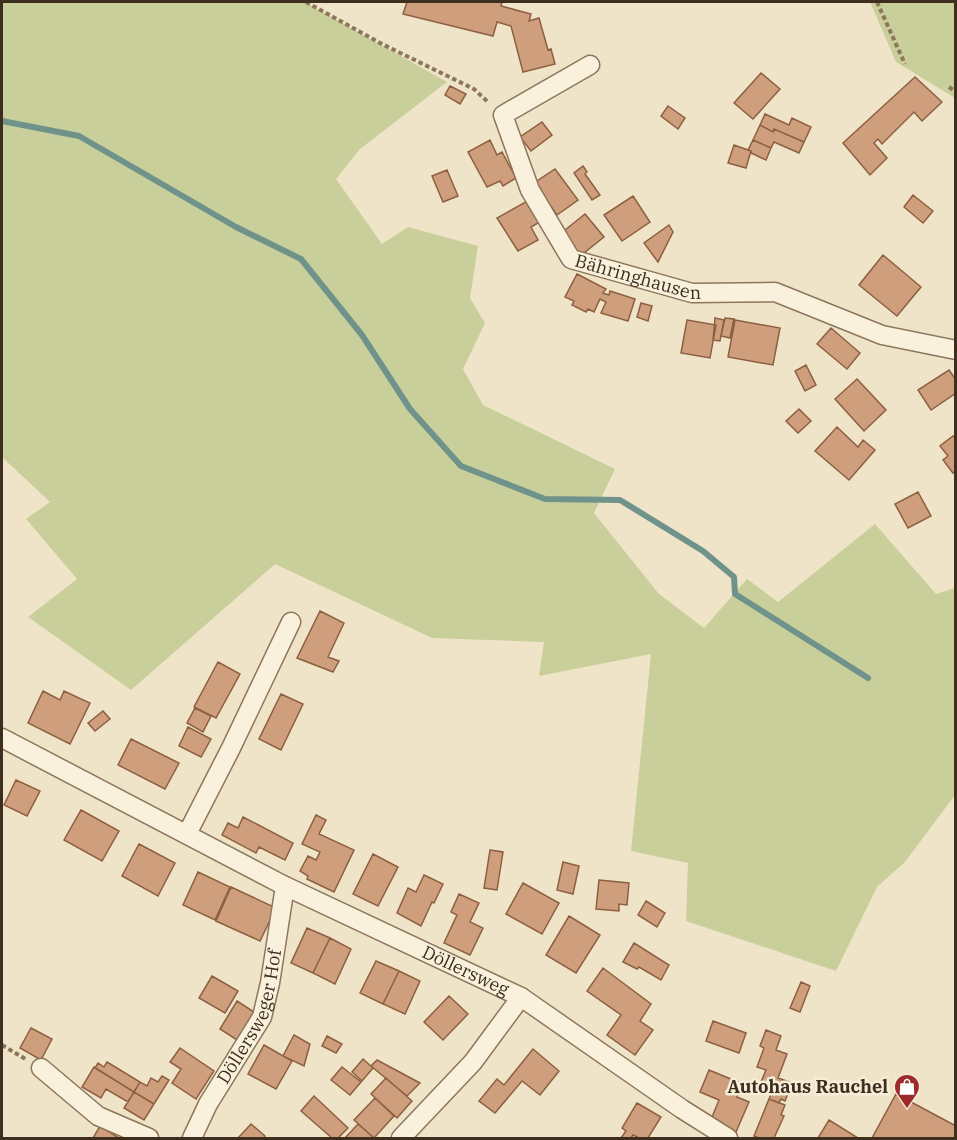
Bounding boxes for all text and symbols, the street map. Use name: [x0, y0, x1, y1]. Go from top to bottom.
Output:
street label: Bähringhausen: [572, 249, 701, 304]
street label: Döllersweg: [419, 940, 513, 1001]
street label: Döllersweger Hof: [211, 946, 286, 1088]
shop icon: Autohaus Rauchel: [892, 1072, 922, 1110]
place label: Autohaus Rauchel: [727, 1075, 888, 1098]

